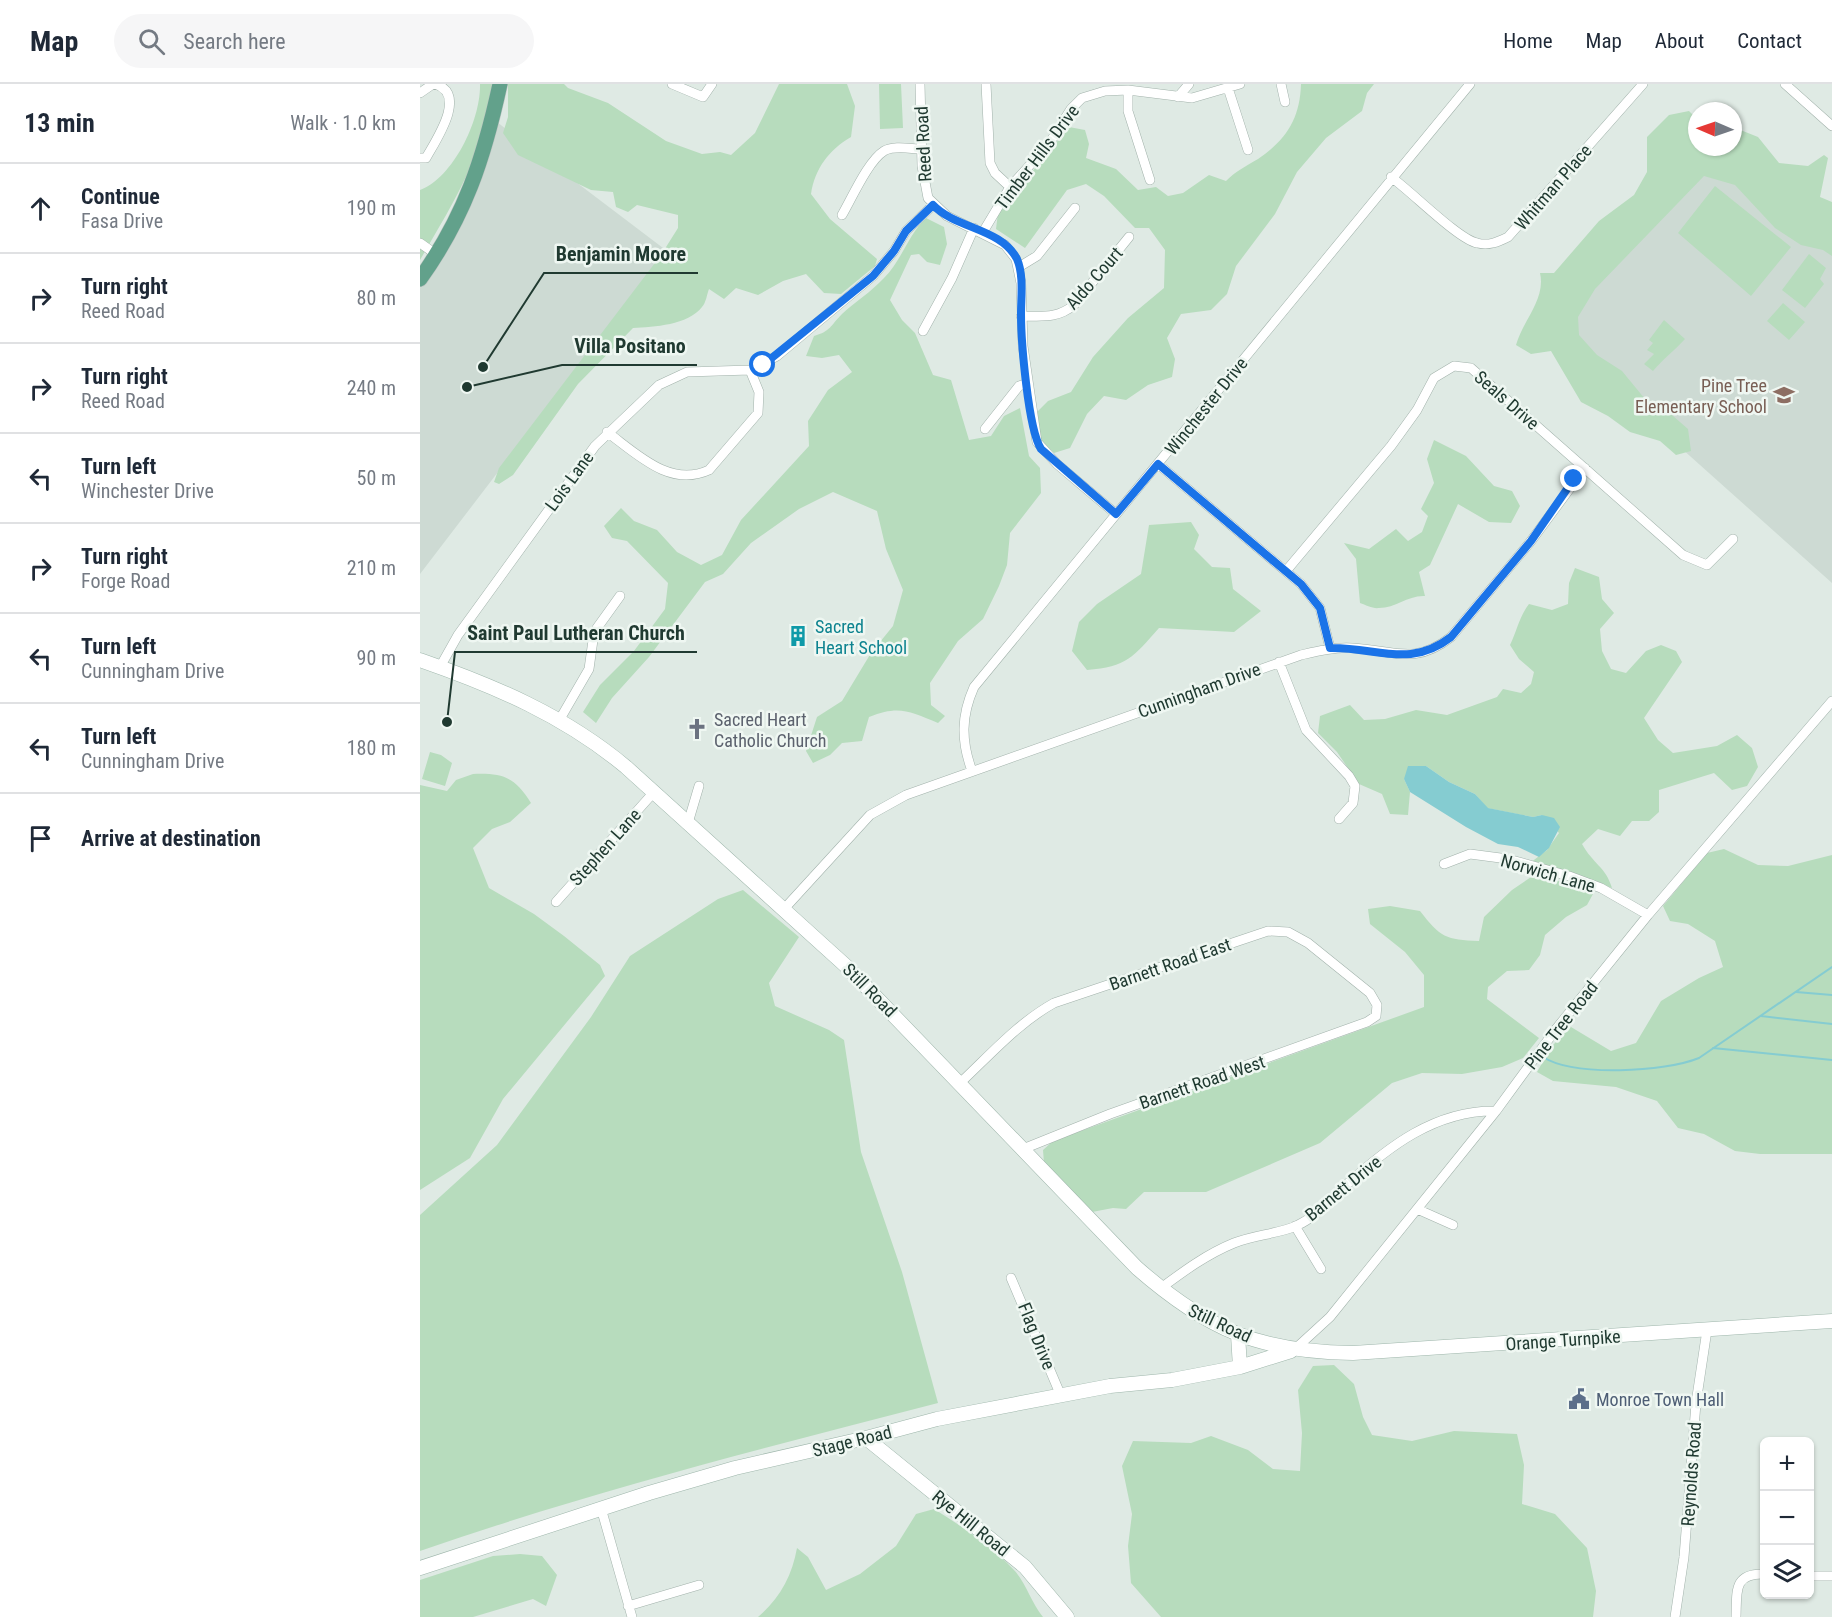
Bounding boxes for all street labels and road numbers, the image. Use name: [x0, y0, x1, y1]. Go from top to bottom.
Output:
street label: Timber Hills Drive: [991, 100, 1083, 214]
street label: Reed Road: [911, 106, 935, 182]
street label: Whitman Place: [1510, 140, 1596, 234]
street label: Aldo Court: [1061, 243, 1127, 313]
street label: Winchester Drive: [1160, 353, 1252, 459]
street label: Seals Drive: [1470, 366, 1544, 434]
street label: Lois Lane: [540, 447, 598, 515]
street label: Cunningham Drive: [1135, 658, 1263, 722]
street label: Stephen Lane: [565, 804, 645, 890]
street label: Norwich Lane: [1498, 850, 1598, 896]
street label: Barnett Road East: [1106, 933, 1234, 995]
street label: Still Road: [839, 959, 901, 1021]
street label: Pine Tree Road: [1520, 977, 1602, 1073]
street label: Barnett Road West: [1136, 1051, 1268, 1113]
street label: Barnett Drive: [1301, 1151, 1385, 1225]
street label: Flag Drive: [1014, 1299, 1060, 1373]
street label: Still Road: [1185, 1299, 1255, 1347]
street label: Orange Turnpike: [1505, 1326, 1621, 1354]
street label: Stage Road: [810, 1421, 894, 1461]
street label: Reynolds Road: [1677, 1421, 1705, 1527]
street label: Rye Hill Road: [928, 1485, 1014, 1561]

